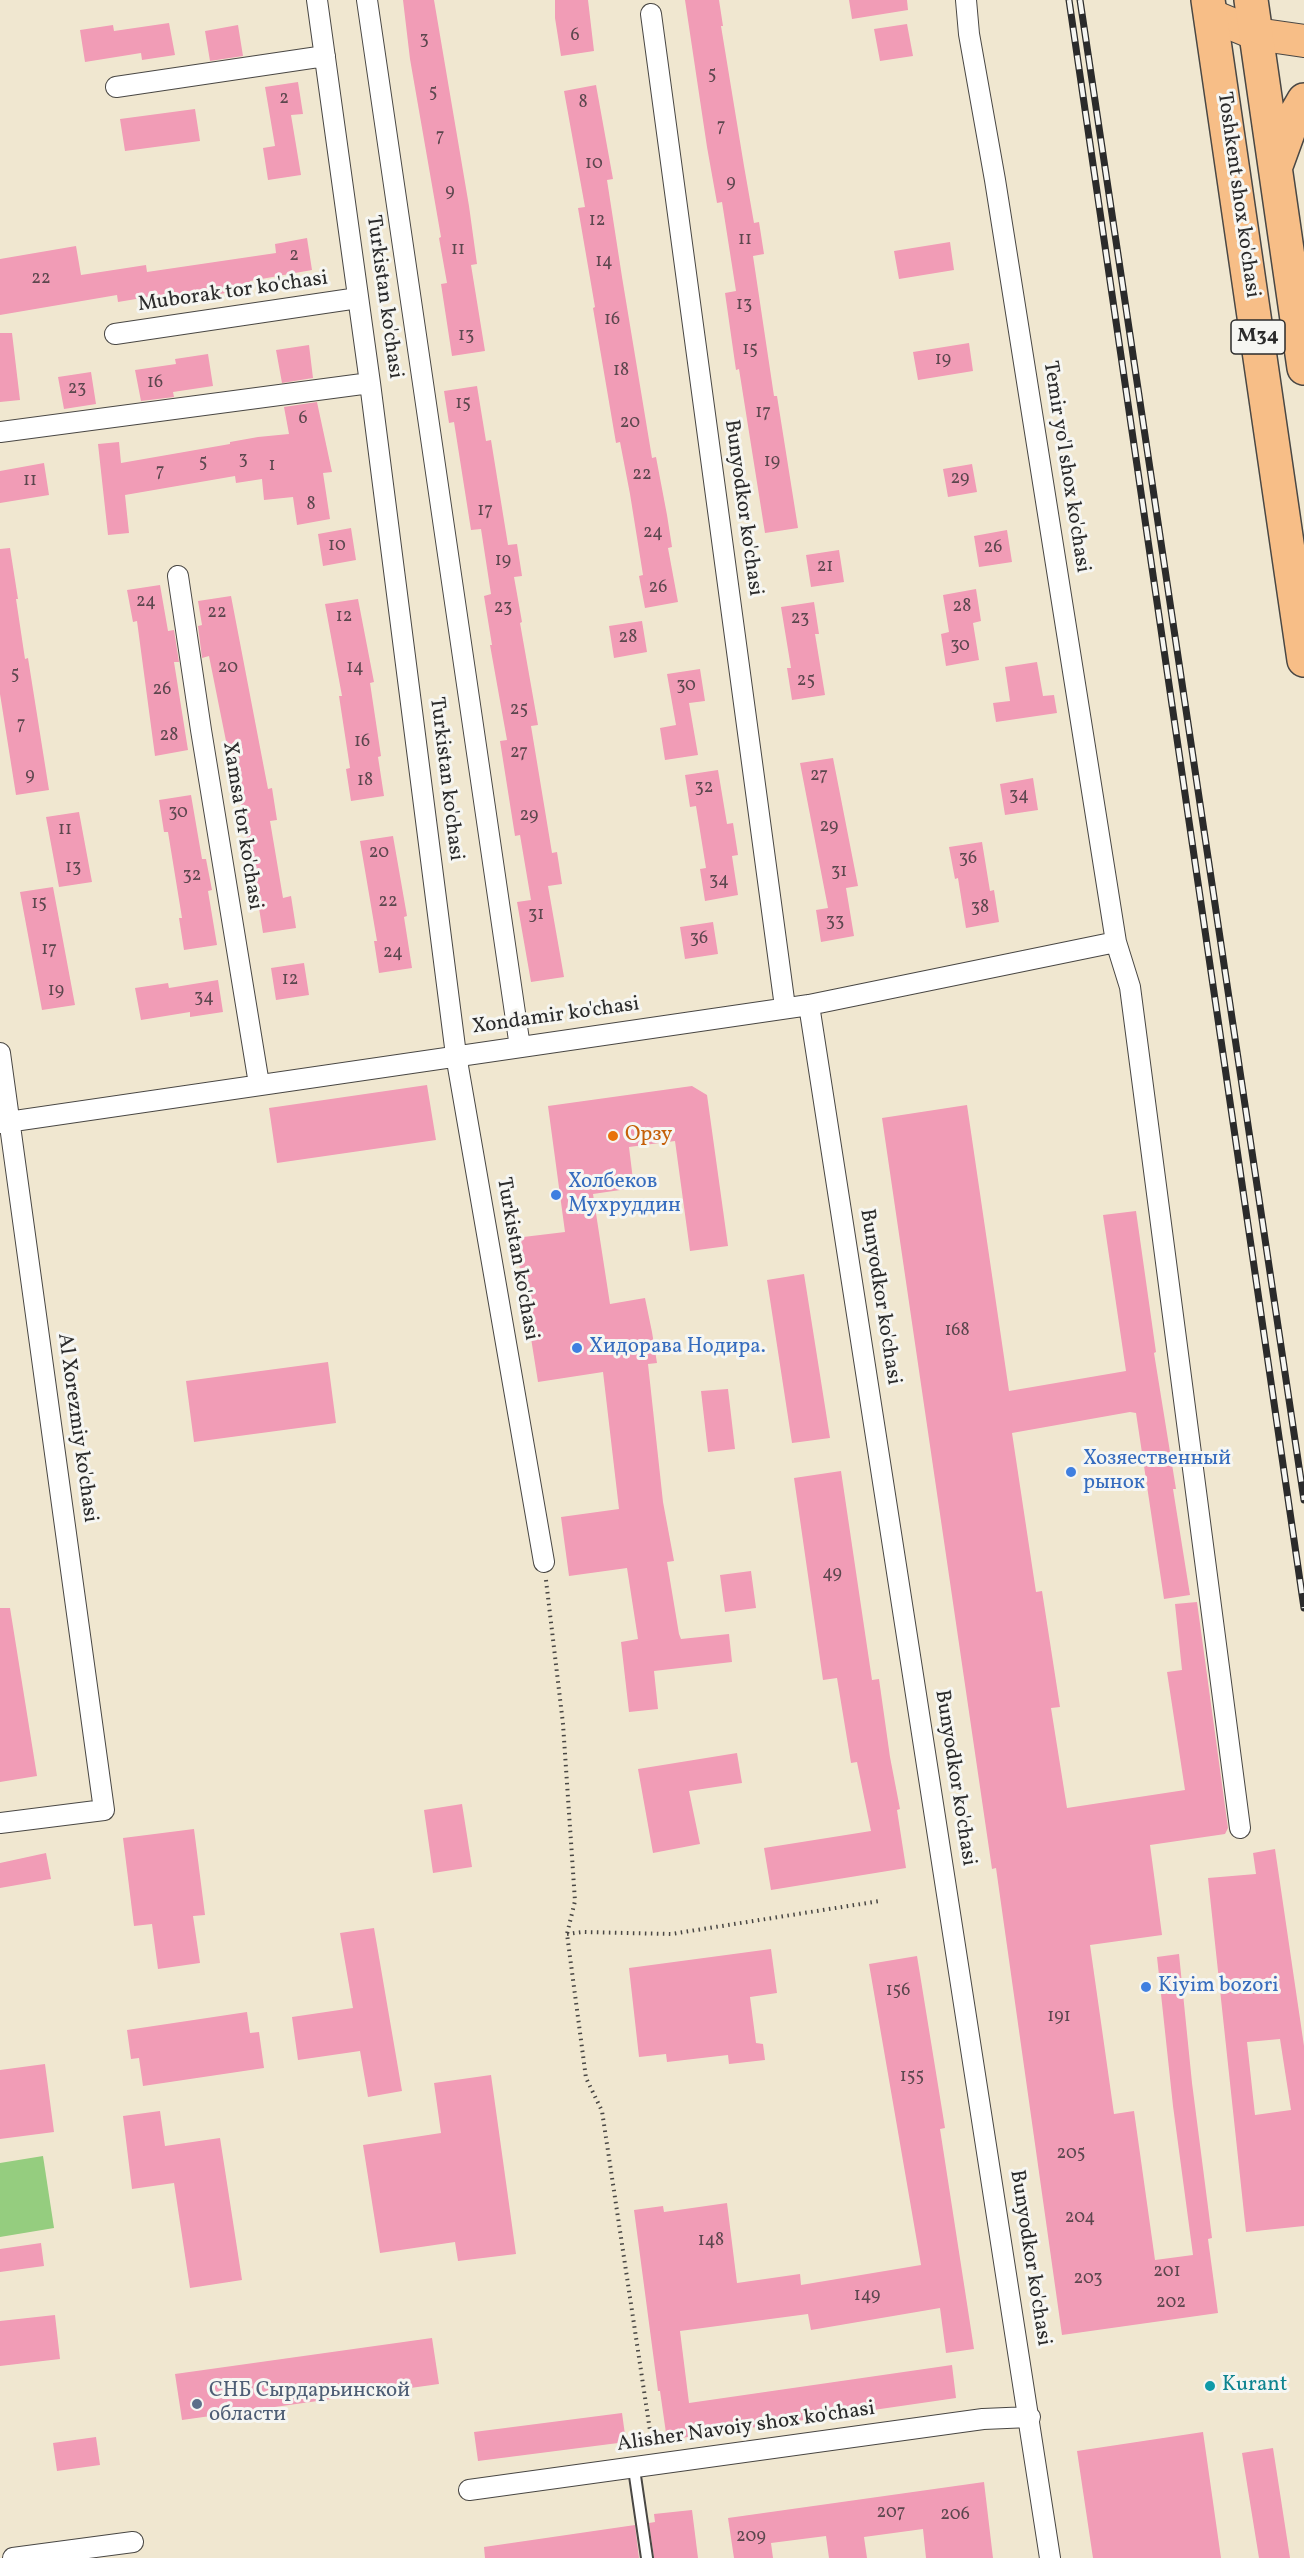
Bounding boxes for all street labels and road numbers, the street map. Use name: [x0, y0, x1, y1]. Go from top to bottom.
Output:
street label: Toshkent shox ko'chasi: [1210, 90, 1264, 300]
street label: Turkistan ko'chasi: [359, 214, 407, 380]
street label: Muborak tor ko'chasi: [136, 267, 330, 319]
road number: M34: [1231, 320, 1285, 354]
street label: Temir yo'l shox ko'chasi: [1036, 359, 1094, 575]
street label: Bunyodkor ko'chasi: [717, 418, 767, 598]
street label: Turkistan ko'chasi: [422, 696, 468, 862]
street label: Xamsa tor ko'chasi: [215, 740, 267, 912]
street label: Xondamir ko'chasi: [471, 993, 641, 1041]
street label: Turkistan ko'chasi: [489, 1176, 543, 1342]
street label: Bunyodkor ko'chasi: [853, 1207, 905, 1387]
street label: Al Xorezmiy ko'chasi: [50, 1332, 102, 1524]
street label: Bunyodkor ko'chasi: [928, 1688, 980, 1868]
street label: Bunyodkor ko'chasi: [1003, 2168, 1055, 2348]
street label: Alisher Navoiy shox ko'chasi: [615, 2397, 877, 2459]

